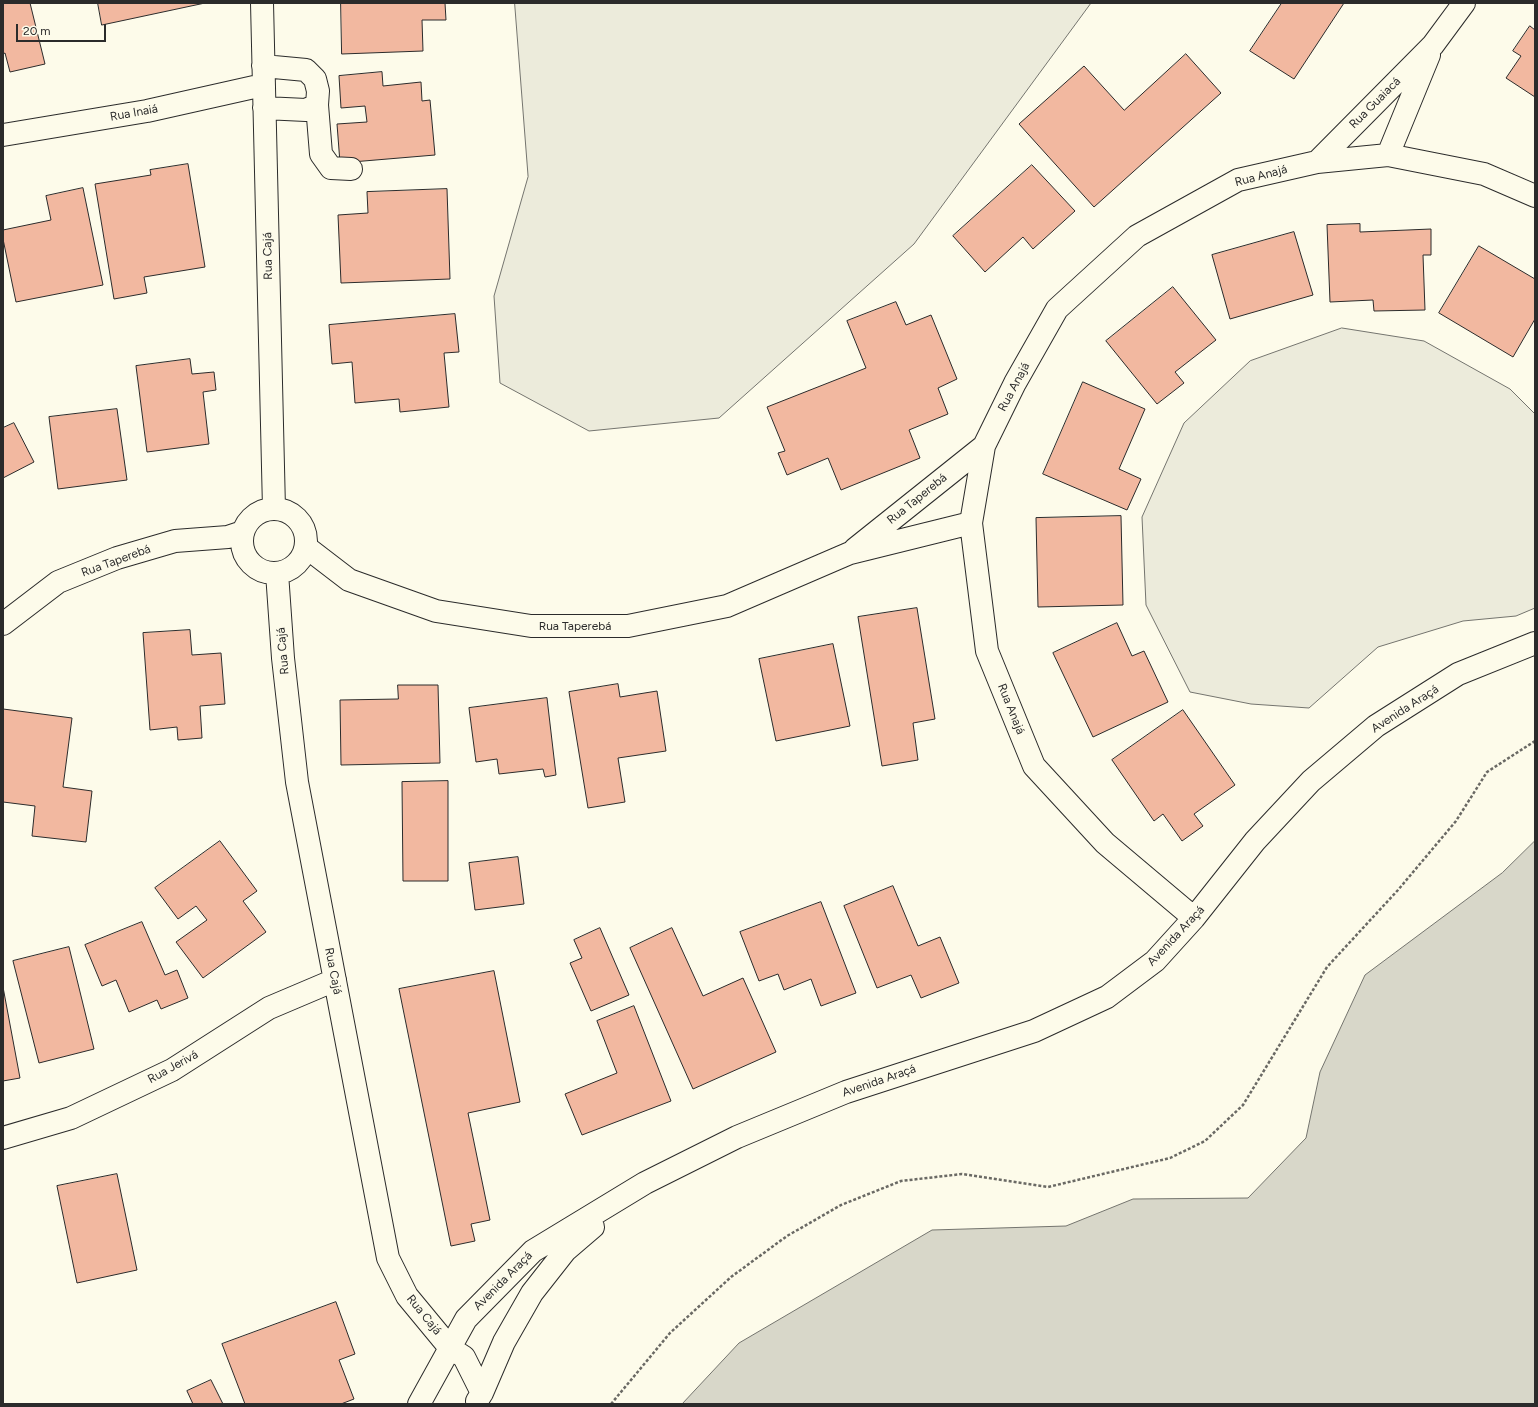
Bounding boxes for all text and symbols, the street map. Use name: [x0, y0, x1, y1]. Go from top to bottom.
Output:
scale bar: [18, 16, 108, 42]
text: 20 m: [23, 24, 51, 38]
street label: Rua Guaiacá: [1346, 74, 1404, 132]
street label: Rua Inaiá: [109, 102, 159, 124]
street label: Rua Anajá: [1233, 162, 1289, 190]
street label: Rua Cajá: [260, 232, 276, 280]
street label: Rua Anajá: [995, 360, 1033, 414]
street label: Rua Taperebá: [884, 471, 950, 527]
street label: Rua Taperebá: [79, 542, 153, 580]
street label: Rua Taperebá: [539, 619, 611, 633]
street label: Rua Cajá: [274, 627, 292, 675]
street label: Rua Anajá: [994, 681, 1028, 737]
street label: Avenida Araçá: [1369, 682, 1441, 736]
street label: Avenida Araçá: [1144, 903, 1208, 969]
street label: Rua Cajá: [321, 946, 345, 996]
street label: Rua Jerivá: [145, 1047, 201, 1087]
street label: Avenida Araçá: [840, 1062, 918, 1100]
street label: Avenida Araçá: [471, 1249, 535, 1313]
street label: Rua Cajá: [403, 1292, 445, 1338]

